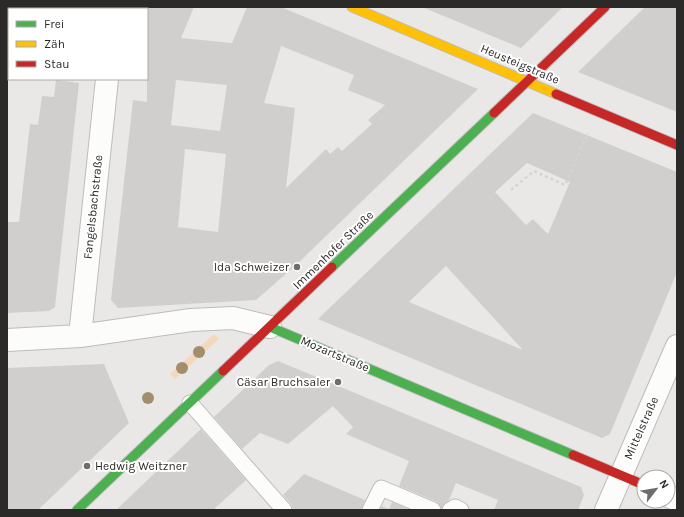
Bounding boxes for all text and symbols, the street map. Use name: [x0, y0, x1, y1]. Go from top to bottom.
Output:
legend: [8, 8, 148, 80]
text: Frei: [44, 17, 64, 31]
text: Zäh: [44, 37, 65, 51]
street label: Heusteigstraße: [479, 41, 561, 87]
text: Stau: [44, 57, 70, 71]
street label: Fangelsbachstraße: [81, 154, 105, 260]
street label: Immenhofer Straße: [290, 208, 376, 292]
place label: Ida Schweizer: [214, 260, 290, 274]
marker: Ida Schweizer: [292, 262, 302, 272]
street label: Mozartstraße: [299, 333, 371, 375]
place label: Cäsar Bruchsaler: [237, 375, 331, 389]
marker: Cäsar Bruchsaler: [333, 377, 343, 387]
street label: Mittelstraße: [621, 394, 661, 462]
place label: Hedwig Weitzner: [95, 459, 187, 473]
marker: Hedwig Weitzner: [82, 461, 92, 471]
north arrow: [636, 469, 676, 509]
text: N: [657, 477, 672, 491]

